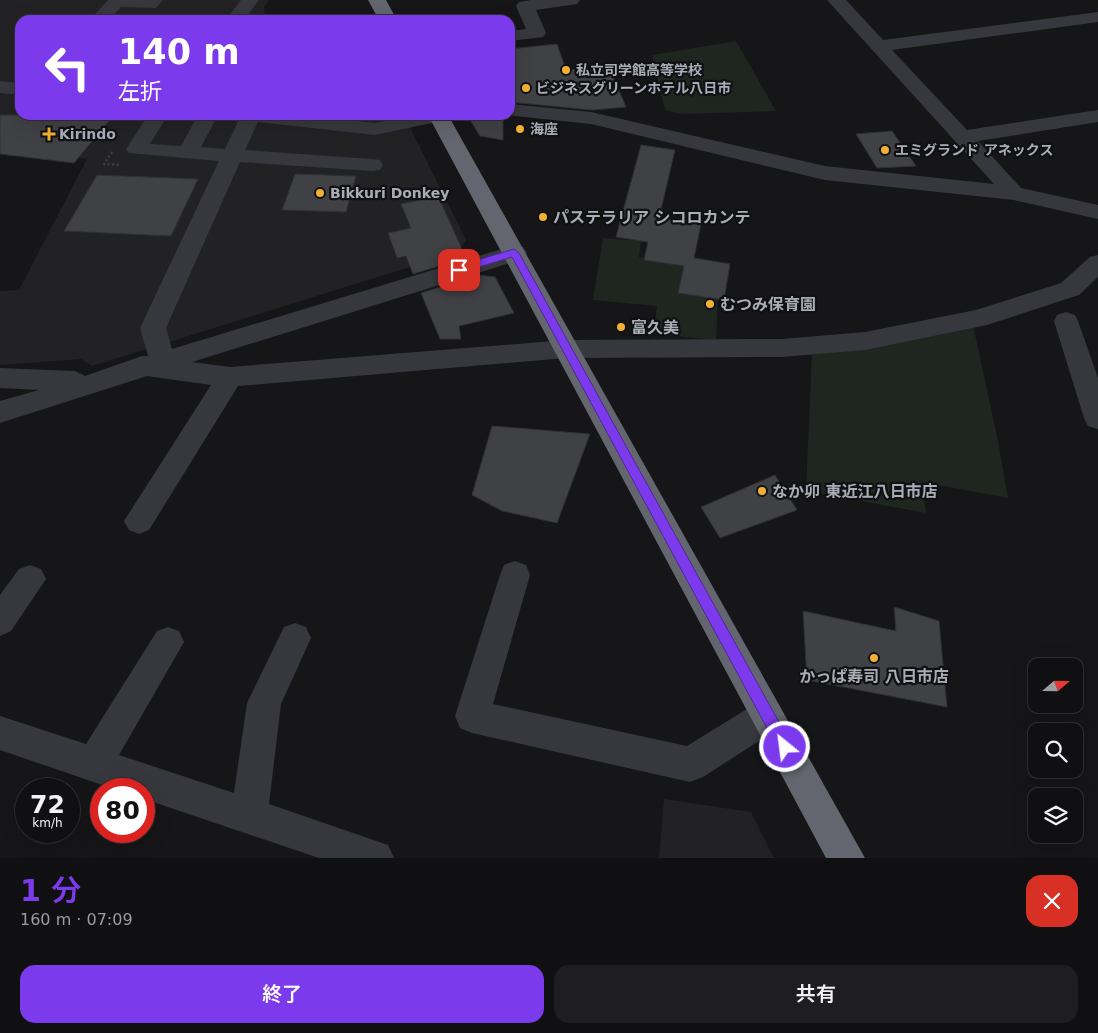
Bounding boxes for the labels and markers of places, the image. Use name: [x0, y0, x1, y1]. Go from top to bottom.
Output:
place label: 私立司学館高等学校: [576, 62, 702, 78]
marker: 私立司学館高等学校: [560, 64, 572, 76]
place label: ビジネスグリーンホテル八日市: [536, 80, 731, 96]
marker: ビジネスグリーンホテル八日市: [520, 82, 532, 94]
place label: 海座: [530, 121, 558, 137]
marker: 海座: [514, 123, 526, 135]
place label: Kirindo: [59, 126, 116, 142]
marker: Kirindo: [43, 128, 55, 140]
place label: エミグランド アネックス: [895, 142, 1053, 158]
marker: エミグランド アネックス: [879, 144, 891, 156]
place label: Bikkuri Donkey: [330, 185, 449, 201]
marker: Bikkuri Donkey: [314, 187, 326, 199]
place label: パステラリア シコロカンテ: [553, 208, 751, 227]
marker: パステラリア シコロカンテ: [537, 211, 549, 223]
pin: [438, 249, 480, 291]
place label: むつみ保育園: [720, 295, 816, 314]
marker: むつみ保育園: [704, 298, 716, 310]
place label: 富久美: [631, 318, 679, 337]
marker: 富久美: [615, 321, 627, 333]
place label: なか卯 東近江八日市店: [772, 482, 938, 501]
marker: なか卯 東近江八日市店: [756, 485, 768, 497]
marker: かっぱ寿司 八日市店: [868, 652, 880, 664]
place label: かっぱ寿司 八日市店: [799, 667, 949, 686]

